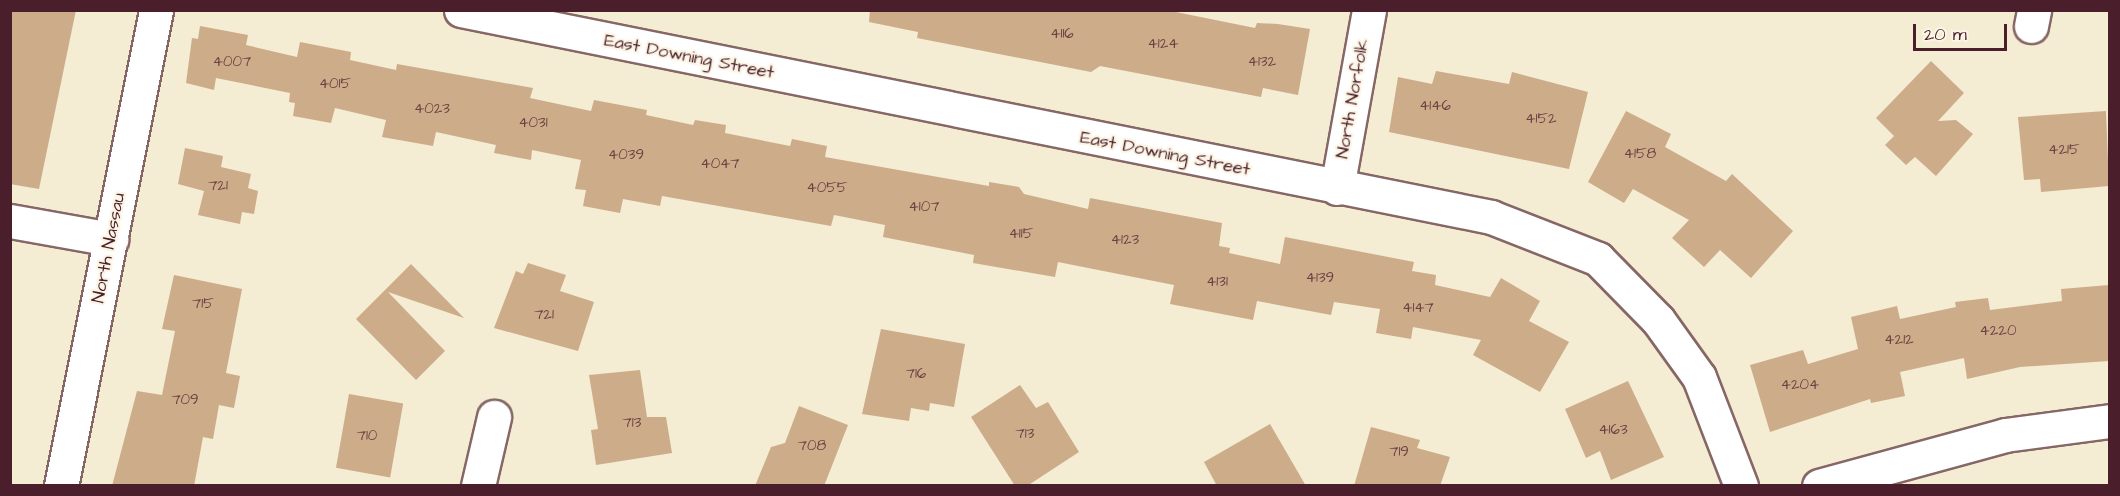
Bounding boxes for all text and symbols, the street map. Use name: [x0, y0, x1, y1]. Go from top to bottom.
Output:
scale bar: [1916, 12, 2010, 50]
text: 20 m: [1924, 22, 1967, 47]
house number: 4116: [1050, 25, 1074, 43]
street label: East Downing Street: [602, 30, 776, 84]
house number: 4124: [1148, 35, 1178, 53]
street label: North Norfolk: [1332, 38, 1374, 160]
house number: 4007: [213, 53, 251, 71]
house number: 4132: [1248, 53, 1276, 71]
house number: 4015: [319, 75, 351, 93]
house number: 4146: [1419, 97, 1451, 115]
house number: 4023: [414, 100, 450, 118]
house number: 4152: [1525, 110, 1557, 128]
house number: 4031: [518, 114, 548, 132]
street label: East Downing Street: [1078, 127, 1252, 181]
house number: 4215: [2048, 141, 2080, 159]
house number: 4158: [1624, 145, 1656, 163]
house number: 4039: [608, 146, 644, 164]
house number: 4047: [700, 155, 740, 173]
house number: 721: [208, 177, 228, 195]
house number: 4055: [807, 179, 847, 197]
street label: North Nassau: [88, 191, 130, 305]
house number: 4107: [909, 198, 939, 216]
house number: 4115: [1009, 225, 1033, 243]
house number: 4123: [1111, 231, 1139, 249]
house number: 4139: [1306, 269, 1334, 287]
house number: 4131: [1206, 273, 1228, 291]
house number: 715: [192, 295, 214, 313]
house number: 4147: [1402, 299, 1434, 317]
house number: 721: [534, 306, 554, 324]
house number: 4220: [1980, 322, 2016, 340]
house number: 4212: [1884, 331, 1914, 349]
house number: 716: [906, 365, 926, 383]
house number: 4204: [1781, 376, 1819, 394]
house number: 709: [171, 391, 199, 409]
house number: 713: [623, 414, 641, 432]
house number: 4163: [1598, 421, 1628, 439]
house number: 713: [1016, 425, 1034, 443]
house number: 710: [357, 427, 377, 445]
house number: 708: [798, 437, 826, 455]
house number: 719: [1389, 443, 1409, 461]

